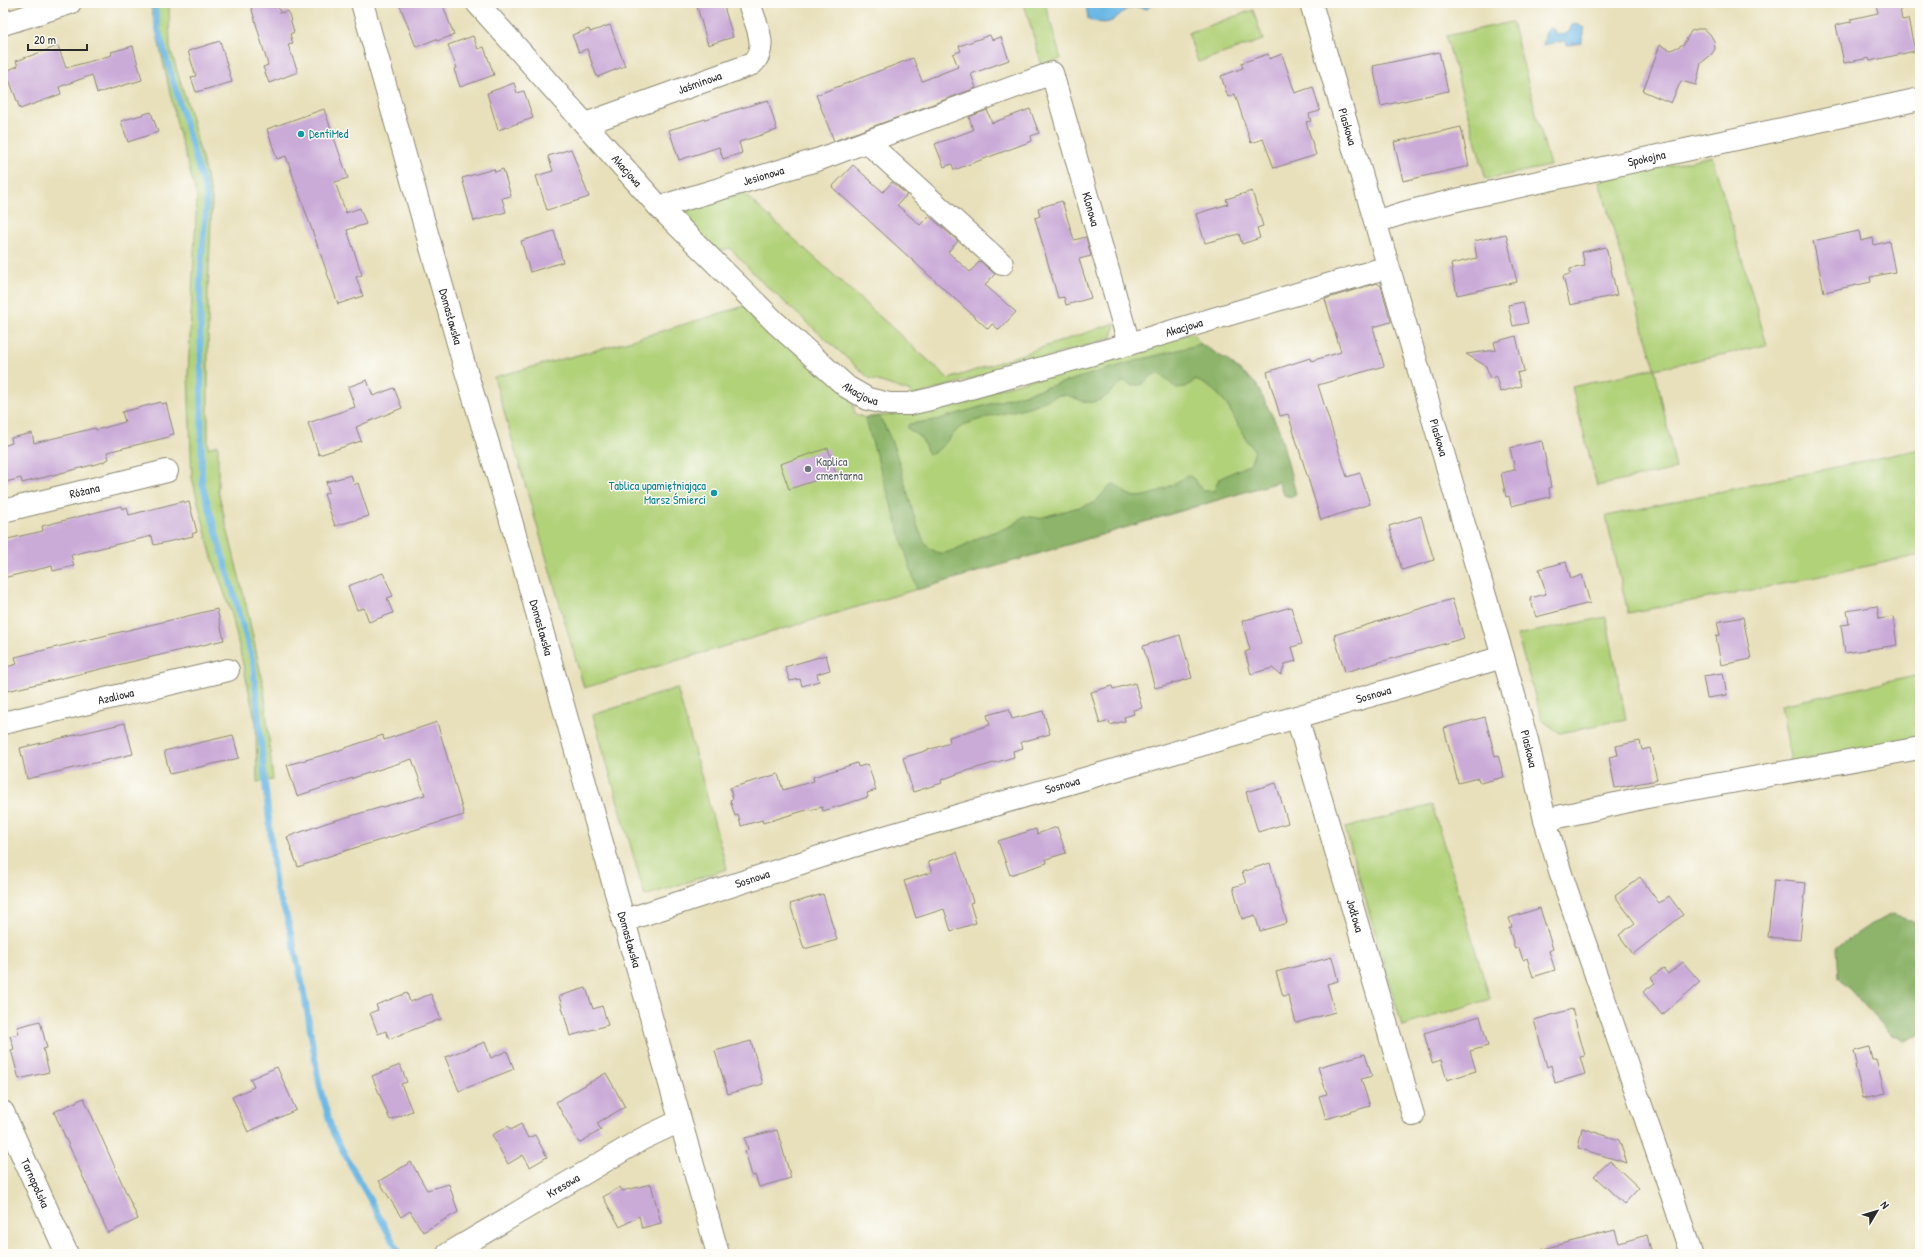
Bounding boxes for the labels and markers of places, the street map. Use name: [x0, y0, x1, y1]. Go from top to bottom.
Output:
place label: DentiMed: [309, 125, 349, 142]
marker: DentiMed: [296, 129, 306, 139]
place label: Kaplica cmentarna: [816, 453, 863, 484]
marker: Kaplica cmentarna: [803, 464, 813, 474]
place label: Tablica upamiętniająca Marsz Śmierci: [609, 477, 706, 508]
marker: Tablica upamiętniająca Marsz Śmierci: [709, 488, 719, 498]

